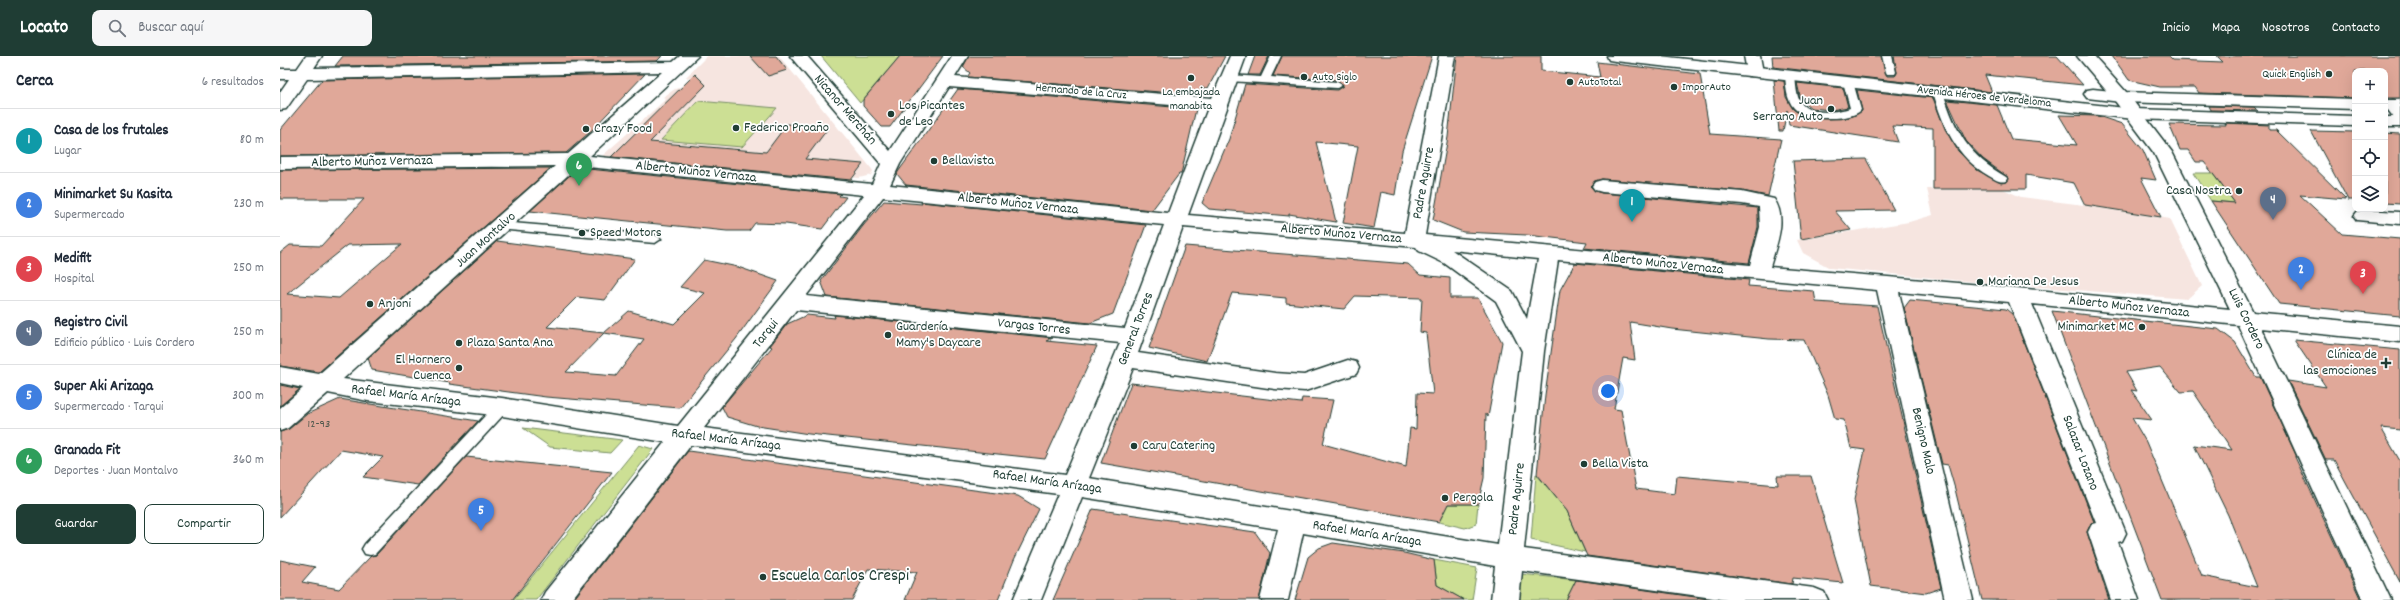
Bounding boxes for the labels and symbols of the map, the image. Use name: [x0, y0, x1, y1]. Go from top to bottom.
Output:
place label: Quick English: [2262, 66, 2321, 83]
place label: Auto Siglo: [1312, 69, 1357, 86]
marker: Quick English: [2324, 69, 2334, 79]
street label: Nicanor Merchán: [809, 70, 881, 150]
marker: Auto Siglo: [1299, 72, 1309, 82]
marker: La embajada manabita: [1186, 73, 1196, 83]
place label: AutoTotal: [1578, 74, 1622, 91]
marker: AutoTotal: [1565, 77, 1575, 87]
place label: ImporAuto: [1682, 79, 1731, 96]
street label: Hernando de la Cruz: [1035, 80, 1128, 104]
street label: Avenida Héroes de Verdeloma: [1916, 81, 2052, 113]
marker: ImporAuto: [1669, 82, 1679, 92]
place label: La embajada manabita: [1162, 84, 1220, 115]
place label: Juan Serrano Auto: [1753, 91, 1823, 127]
place label: Los Picantes de Leo: [899, 96, 965, 132]
marker: Juan Serrano Auto: [1826, 104, 1836, 114]
marker: Los Picantes de Leo: [886, 109, 896, 119]
place label: Federico Proaño: [744, 118, 829, 138]
place label: Crazy Food: [594, 119, 652, 139]
marker: Federico Proaño: [731, 123, 741, 133]
marker: Crazy Food: [581, 124, 591, 134]
street label: Padre Aguirre: [1408, 145, 1440, 221]
street label: Alberto Muñoz Vernaza: [311, 151, 433, 173]
place label: Bellavista: [942, 151, 994, 171]
pin: 6: [566, 153, 592, 186]
street label: Alberto Muñoz Vernaza: [635, 156, 758, 188]
marker: Bellavista: [929, 156, 939, 166]
place label: Casa Nostra: [2166, 181, 2231, 201]
marker: Casa Nostra: [2234, 186, 2244, 196]
pin: 4: [2260, 187, 2286, 220]
street label: Alberto Muñoz Vernaza: [957, 188, 1080, 220]
pin: 1: [1619, 189, 1645, 222]
street label: Juan Montalvo: [451, 207, 521, 273]
street label: Alberto Muñoz Vernaza: [1280, 219, 1403, 249]
place label: Speed Motors: [590, 223, 662, 243]
marker: Speed Motors: [577, 228, 587, 238]
street label: Alberto Muñoz Vernaza: [1602, 248, 1725, 280]
pin: 2: [2288, 257, 2314, 290]
pin: 3: [2350, 261, 2376, 294]
place label: Mariana De Jesus: [1988, 272, 2079, 292]
marker: Mariana De Jesus: [1975, 277, 1985, 287]
street label: Luis Cordero: [2223, 285, 2269, 353]
street label: General Torres: [1113, 289, 1159, 369]
street label: Alberto Muñoz Vernaza: [2068, 291, 2191, 323]
place label: Anjoni: [378, 294, 411, 314]
marker: Anjoni: [365, 299, 375, 309]
street label: Vargas Torres: [996, 313, 1072, 341]
street label: Tarqui: [748, 315, 784, 353]
place label: Guardería Mamy's Daycare: [896, 317, 981, 353]
place label: Minimarket MC: [2057, 317, 2134, 337]
marker: Minimarket MC: [2137, 322, 2147, 332]
marker: Guardería Mamy's Daycare: [883, 330, 893, 340]
place label: Plaza Santa Ana: [467, 333, 554, 353]
marker: Plaza Santa Ana: [454, 338, 464, 348]
place label: Clínica de las emociones: [2303, 345, 2377, 381]
place label: El Hornero Cuenca: [395, 350, 451, 386]
marker: Clínica de las emociones: [2380, 357, 2392, 369]
marker: El Hornero Cuenca: [454, 363, 464, 373]
street label: Rafael María Arízaga: [350, 379, 462, 413]
your location: [1598, 381, 1618, 401]
street label: Benigno Malo: [1906, 406, 1940, 476]
street label: Salazar Lozano: [2056, 412, 2104, 494]
house number: 12-93: [308, 416, 330, 433]
street label: Rafael María Arízaga: [670, 423, 782, 457]
place label: Caru Catering: [1142, 436, 1215, 456]
marker: Caru Catering: [1129, 441, 1139, 451]
place label: Bella Vista: [1592, 454, 1649, 474]
marker: Bella Vista: [1579, 459, 1589, 469]
street label: Padre Aguirre: [1503, 462, 1531, 536]
street label: Rafael María Arízaga: [991, 464, 1103, 500]
place label: Pergola: [1453, 488, 1493, 508]
marker: Pergola: [1440, 493, 1450, 503]
pin: 5: [468, 498, 494, 531]
street label: Rafael María Arízaga: [1311, 516, 1423, 553]
place label: Escuela Carlos Crespi: [771, 565, 909, 589]
marker: Escuela Carlos Crespi: [758, 572, 768, 582]

